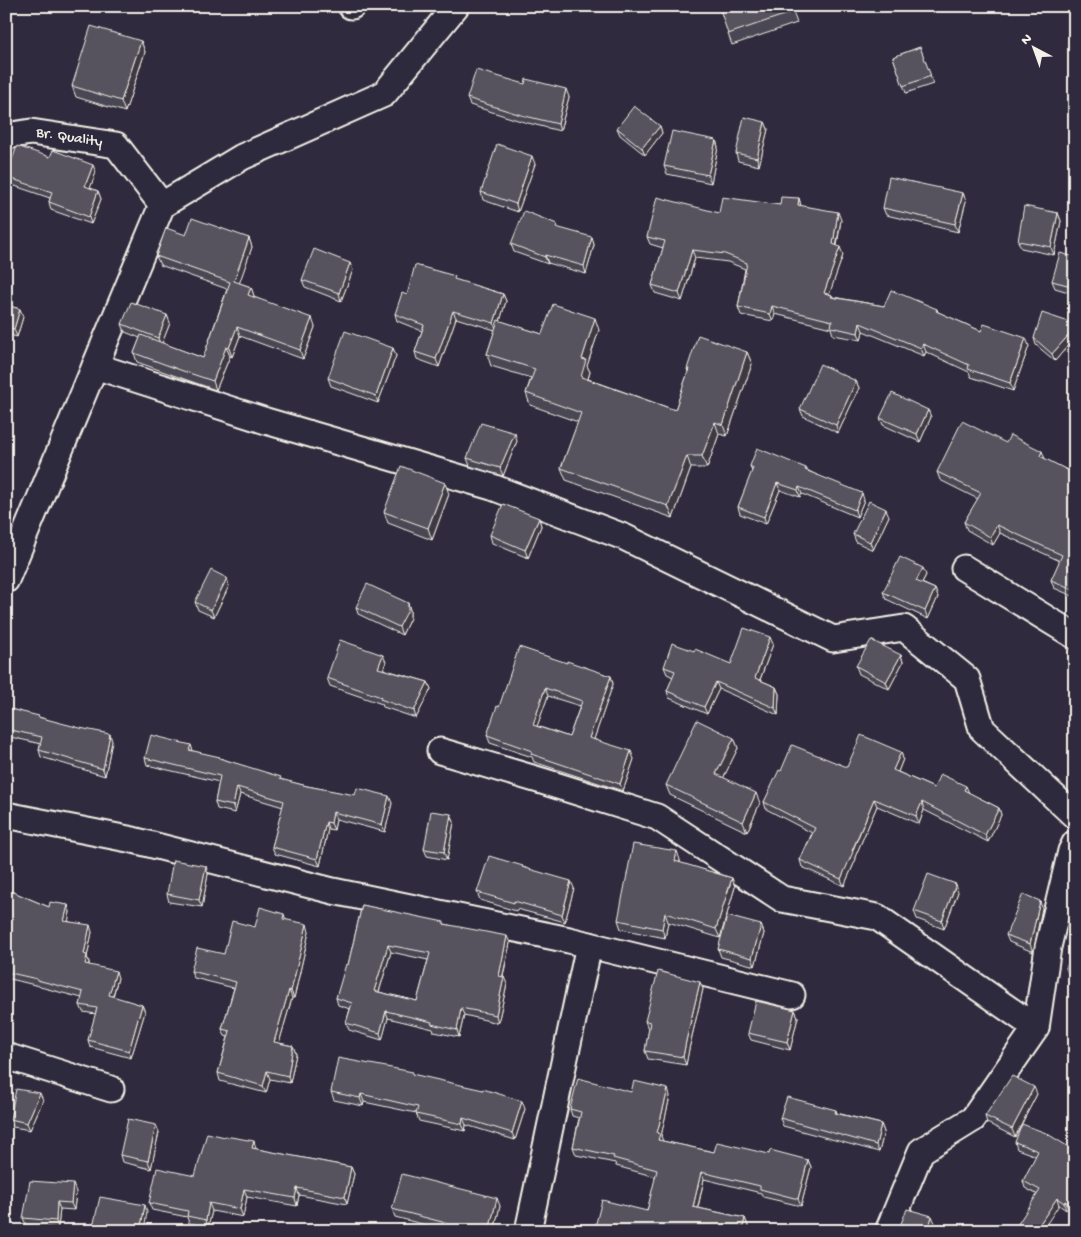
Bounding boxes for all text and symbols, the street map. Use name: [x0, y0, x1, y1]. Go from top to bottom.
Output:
north arrow: [1008, 22, 1058, 72]
text: N: [1018, 31, 1036, 49]
street label: Br. Quality: [34, 124, 104, 152]

